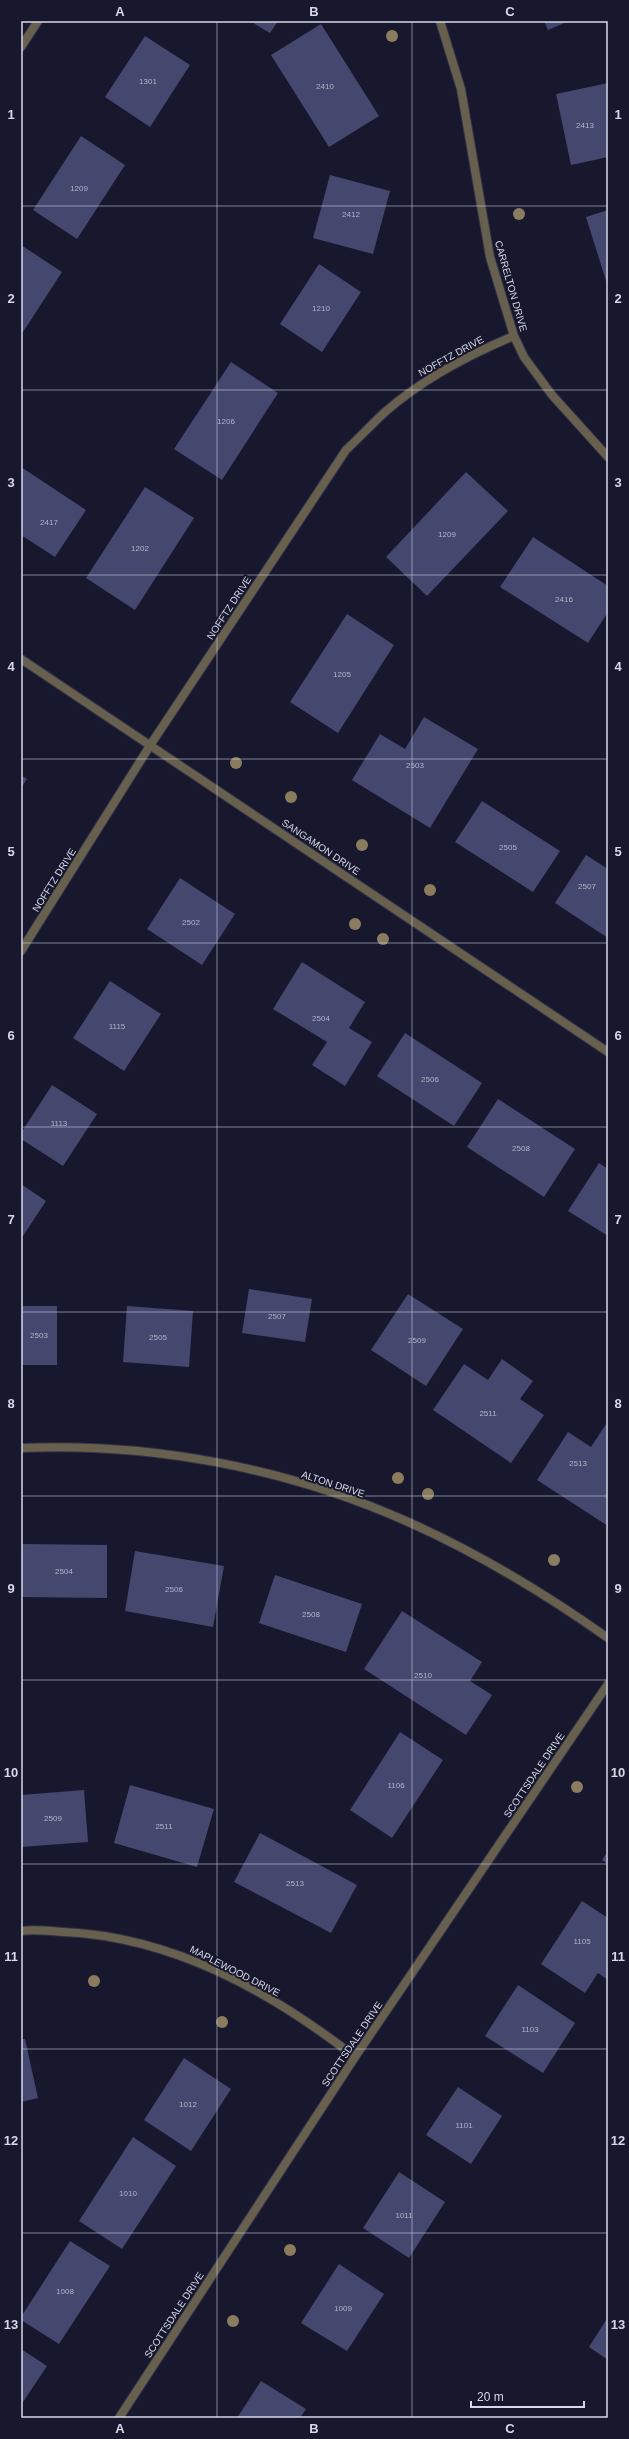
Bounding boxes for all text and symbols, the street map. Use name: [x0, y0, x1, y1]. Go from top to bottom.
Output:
text: A: [115, 4, 125, 19]
text: B: [309, 4, 319, 19]
text: C: [505, 4, 515, 19]
house number: 1301: [139, 77, 157, 86]
house number: 2410: [316, 82, 334, 91]
text: 1: [7, 107, 15, 122]
text: 1: [614, 107, 622, 122]
house number: 2413: [576, 121, 594, 130]
house number: 1209: [70, 184, 88, 193]
house number: 2412: [342, 210, 360, 219]
street label: CARRELTON DRIVE: [493, 239, 529, 333]
text: 2: [7, 291, 15, 306]
text: 2: [614, 291, 622, 306]
house number: 1210: [312, 304, 330, 313]
street label: NOFFTZ DRIVE: [417, 333, 486, 378]
house number: 1206: [217, 417, 235, 426]
text: 3: [7, 475, 15, 490]
text: 3: [614, 475, 622, 490]
house number: 2417: [40, 518, 58, 527]
house number: 1209: [438, 530, 456, 539]
house number: 1202: [131, 544, 149, 553]
street label: NOFFTZ DRIVE: [205, 574, 254, 642]
house number: 2416: [555, 595, 573, 604]
text: 4: [7, 659, 15, 674]
text: 4: [614, 659, 622, 674]
house number: 1205: [333, 670, 351, 679]
house number: 2503: [406, 761, 424, 770]
street label: SANGAMON DRIVE: [280, 817, 362, 877]
house number: 2505: [499, 843, 517, 852]
text: 5: [7, 844, 15, 859]
text: 5: [614, 844, 622, 859]
street label: NOFFTZ DRIVE: [30, 846, 78, 914]
house number: 2507: [578, 882, 596, 891]
house number: 2502: [182, 918, 200, 927]
house number: 2504: [312, 1014, 330, 1023]
house number: 1115: [109, 1022, 126, 1031]
text: 6: [7, 1028, 15, 1043]
text: 6: [614, 1028, 622, 1043]
house number: 2506: [421, 1075, 439, 1084]
house number: 1113: [51, 1119, 68, 1128]
house number: 2508: [512, 1144, 530, 1153]
text: 7: [7, 1212, 15, 1227]
text: 7: [614, 1212, 622, 1227]
house number: 2507: [268, 1312, 286, 1321]
house number: 2503: [30, 1331, 48, 1340]
house number: 2505: [149, 1333, 167, 1342]
house number: 2509: [408, 1336, 426, 1345]
text: 8: [7, 1396, 15, 1411]
text: 8: [614, 1396, 622, 1411]
house number: 2511: [479, 1409, 497, 1418]
house number: 2513: [569, 1459, 587, 1468]
street label: ALTON DRIVE: [300, 1469, 366, 1499]
house number: 2504: [55, 1567, 73, 1576]
text: 9: [7, 1581, 15, 1596]
text: 9: [614, 1581, 622, 1596]
house number: 2506: [165, 1585, 183, 1594]
house number: 2508: [302, 1610, 320, 1619]
house number: 2510: [414, 1671, 432, 1680]
street label: SCOTTSDALE DRIVE: [501, 1730, 567, 1820]
text: 10: [4, 1765, 18, 1780]
text: 10: [611, 1765, 625, 1780]
house number: 1106: [387, 1781, 405, 1790]
house number: 2509: [44, 1814, 62, 1823]
house number: 2511: [155, 1822, 173, 1831]
house number: 2513: [286, 1879, 304, 1888]
house number: 1105: [573, 1937, 591, 1946]
street label: MAPLEWOOD DRIVE: [188, 1944, 282, 1999]
text: 11: [4, 1949, 18, 1964]
text: 11: [611, 1949, 625, 1964]
street label: SCOTTSDALE DRIVE: [319, 1999, 385, 2089]
house number: 1103: [521, 2025, 539, 2034]
house number: 1012: [179, 2100, 197, 2109]
house number: 1101: [455, 2121, 473, 2130]
text: 12: [4, 2133, 18, 2148]
text: 12: [611, 2133, 625, 2148]
house number: 1010: [119, 2189, 137, 2198]
house number: 1011: [395, 2211, 413, 2220]
street label: SCOTTSDALE DRIVE: [142, 2270, 206, 2360]
house number: 1008: [56, 2287, 74, 2296]
house number: 1009: [334, 2304, 352, 2313]
text: 13: [4, 2317, 18, 2332]
text: 13: [611, 2317, 625, 2332]
scale bar: [471, 2383, 584, 2409]
text: 20 m: [477, 2390, 504, 2404]
text: A: [115, 2421, 125, 2436]
text: B: [309, 2421, 319, 2436]
text: C: [505, 2421, 515, 2436]

